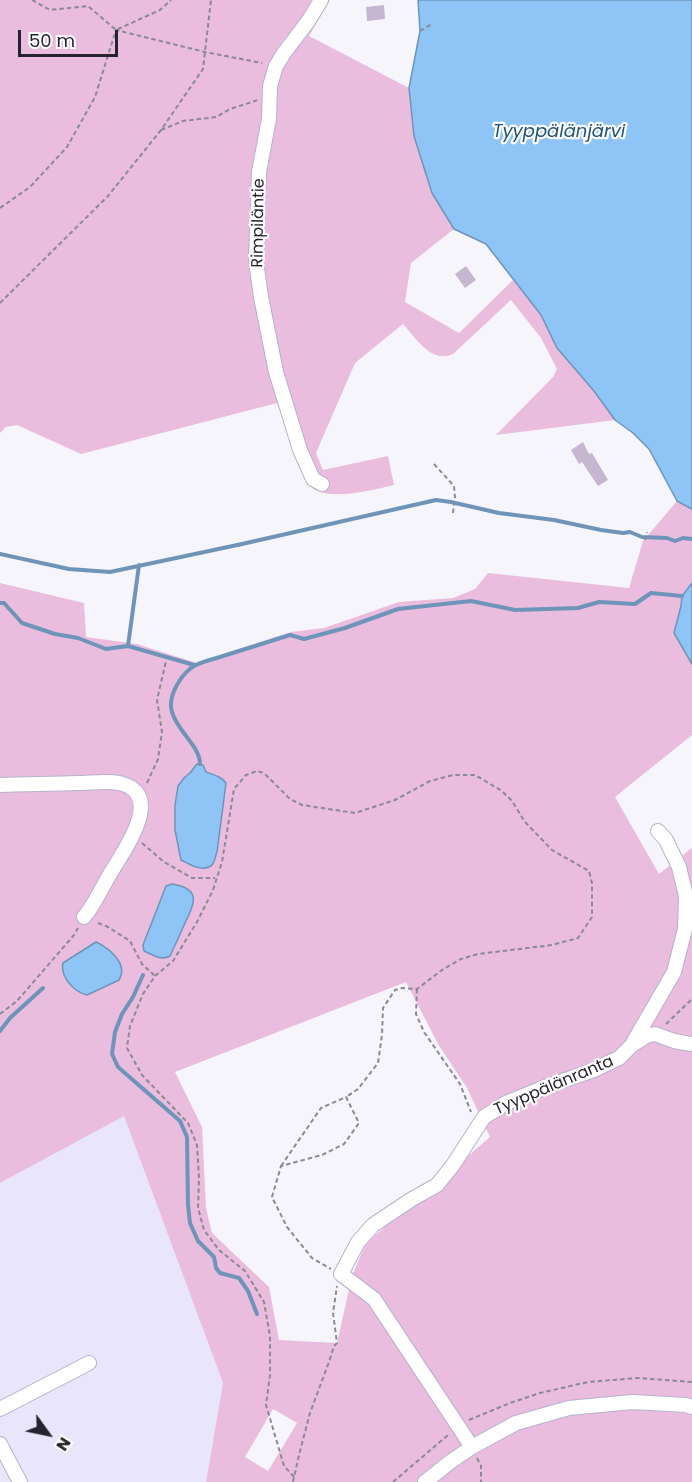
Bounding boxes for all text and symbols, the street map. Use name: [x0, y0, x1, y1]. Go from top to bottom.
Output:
scale bar: [21, 18, 122, 56]
text: 50 m: [29, 28, 75, 53]
water label: Tyyppälänjärvi: [493, 121, 625, 143]
street label: Rimpiläntie: [249, 178, 269, 268]
street label: Tyyppälänranta: [491, 1052, 617, 1120]
north arrow: [18, 1404, 78, 1464]
text: N: [51, 1433, 76, 1455]

